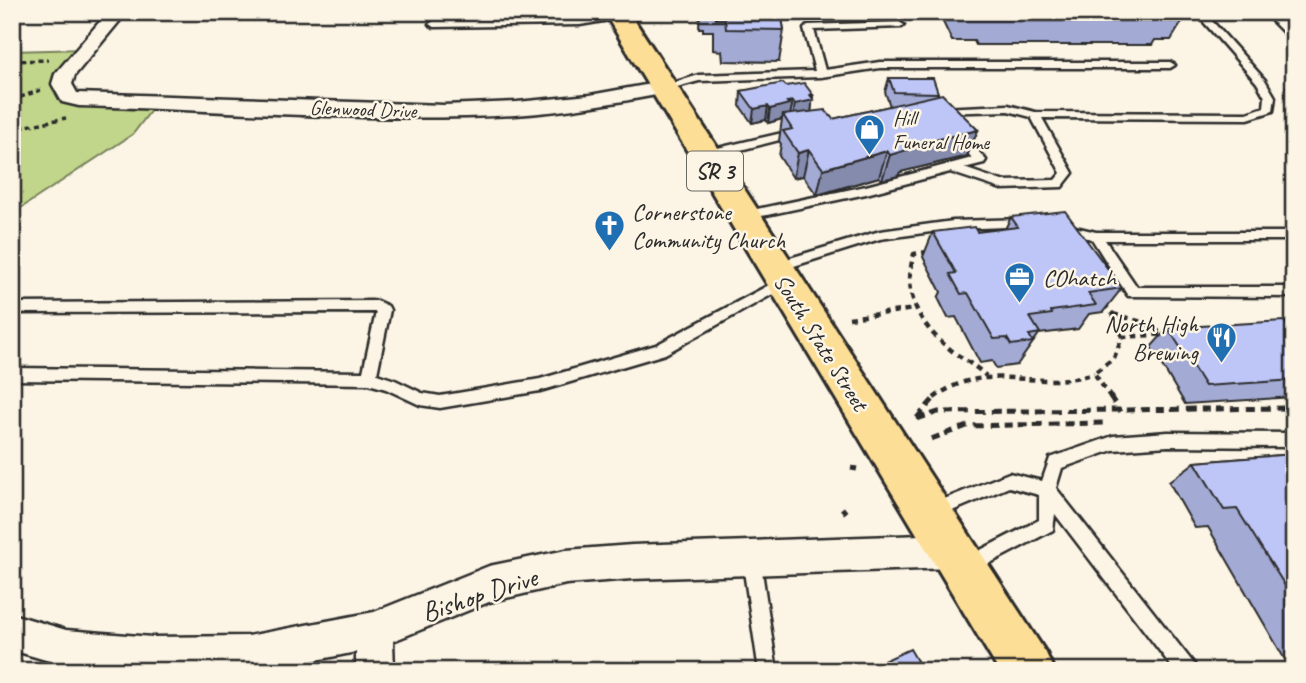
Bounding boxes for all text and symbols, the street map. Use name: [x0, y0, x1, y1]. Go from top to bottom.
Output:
street label: Glenwood Drive: [309, 94, 418, 124]
place label: Hill Funeral Home: [893, 105, 990, 155]
shop icon: Hill Funeral Home: [853, 113, 887, 157]
road number: SR 3: [687, 152, 743, 190]
place label: Cornerstone Community Church: [632, 197, 786, 255]
church icon: Cornerstone Community Church: [592, 209, 626, 253]
office icon: COhatch: [1003, 261, 1037, 305]
place label: COhatch: [1043, 263, 1118, 293]
street label: South State Street: [767, 268, 876, 418]
place label: North High Brewing: [1104, 309, 1199, 367]
restaurant icon: North High Brewing: [1204, 321, 1238, 365]
street label: Bishop Drive: [417, 559, 543, 630]

